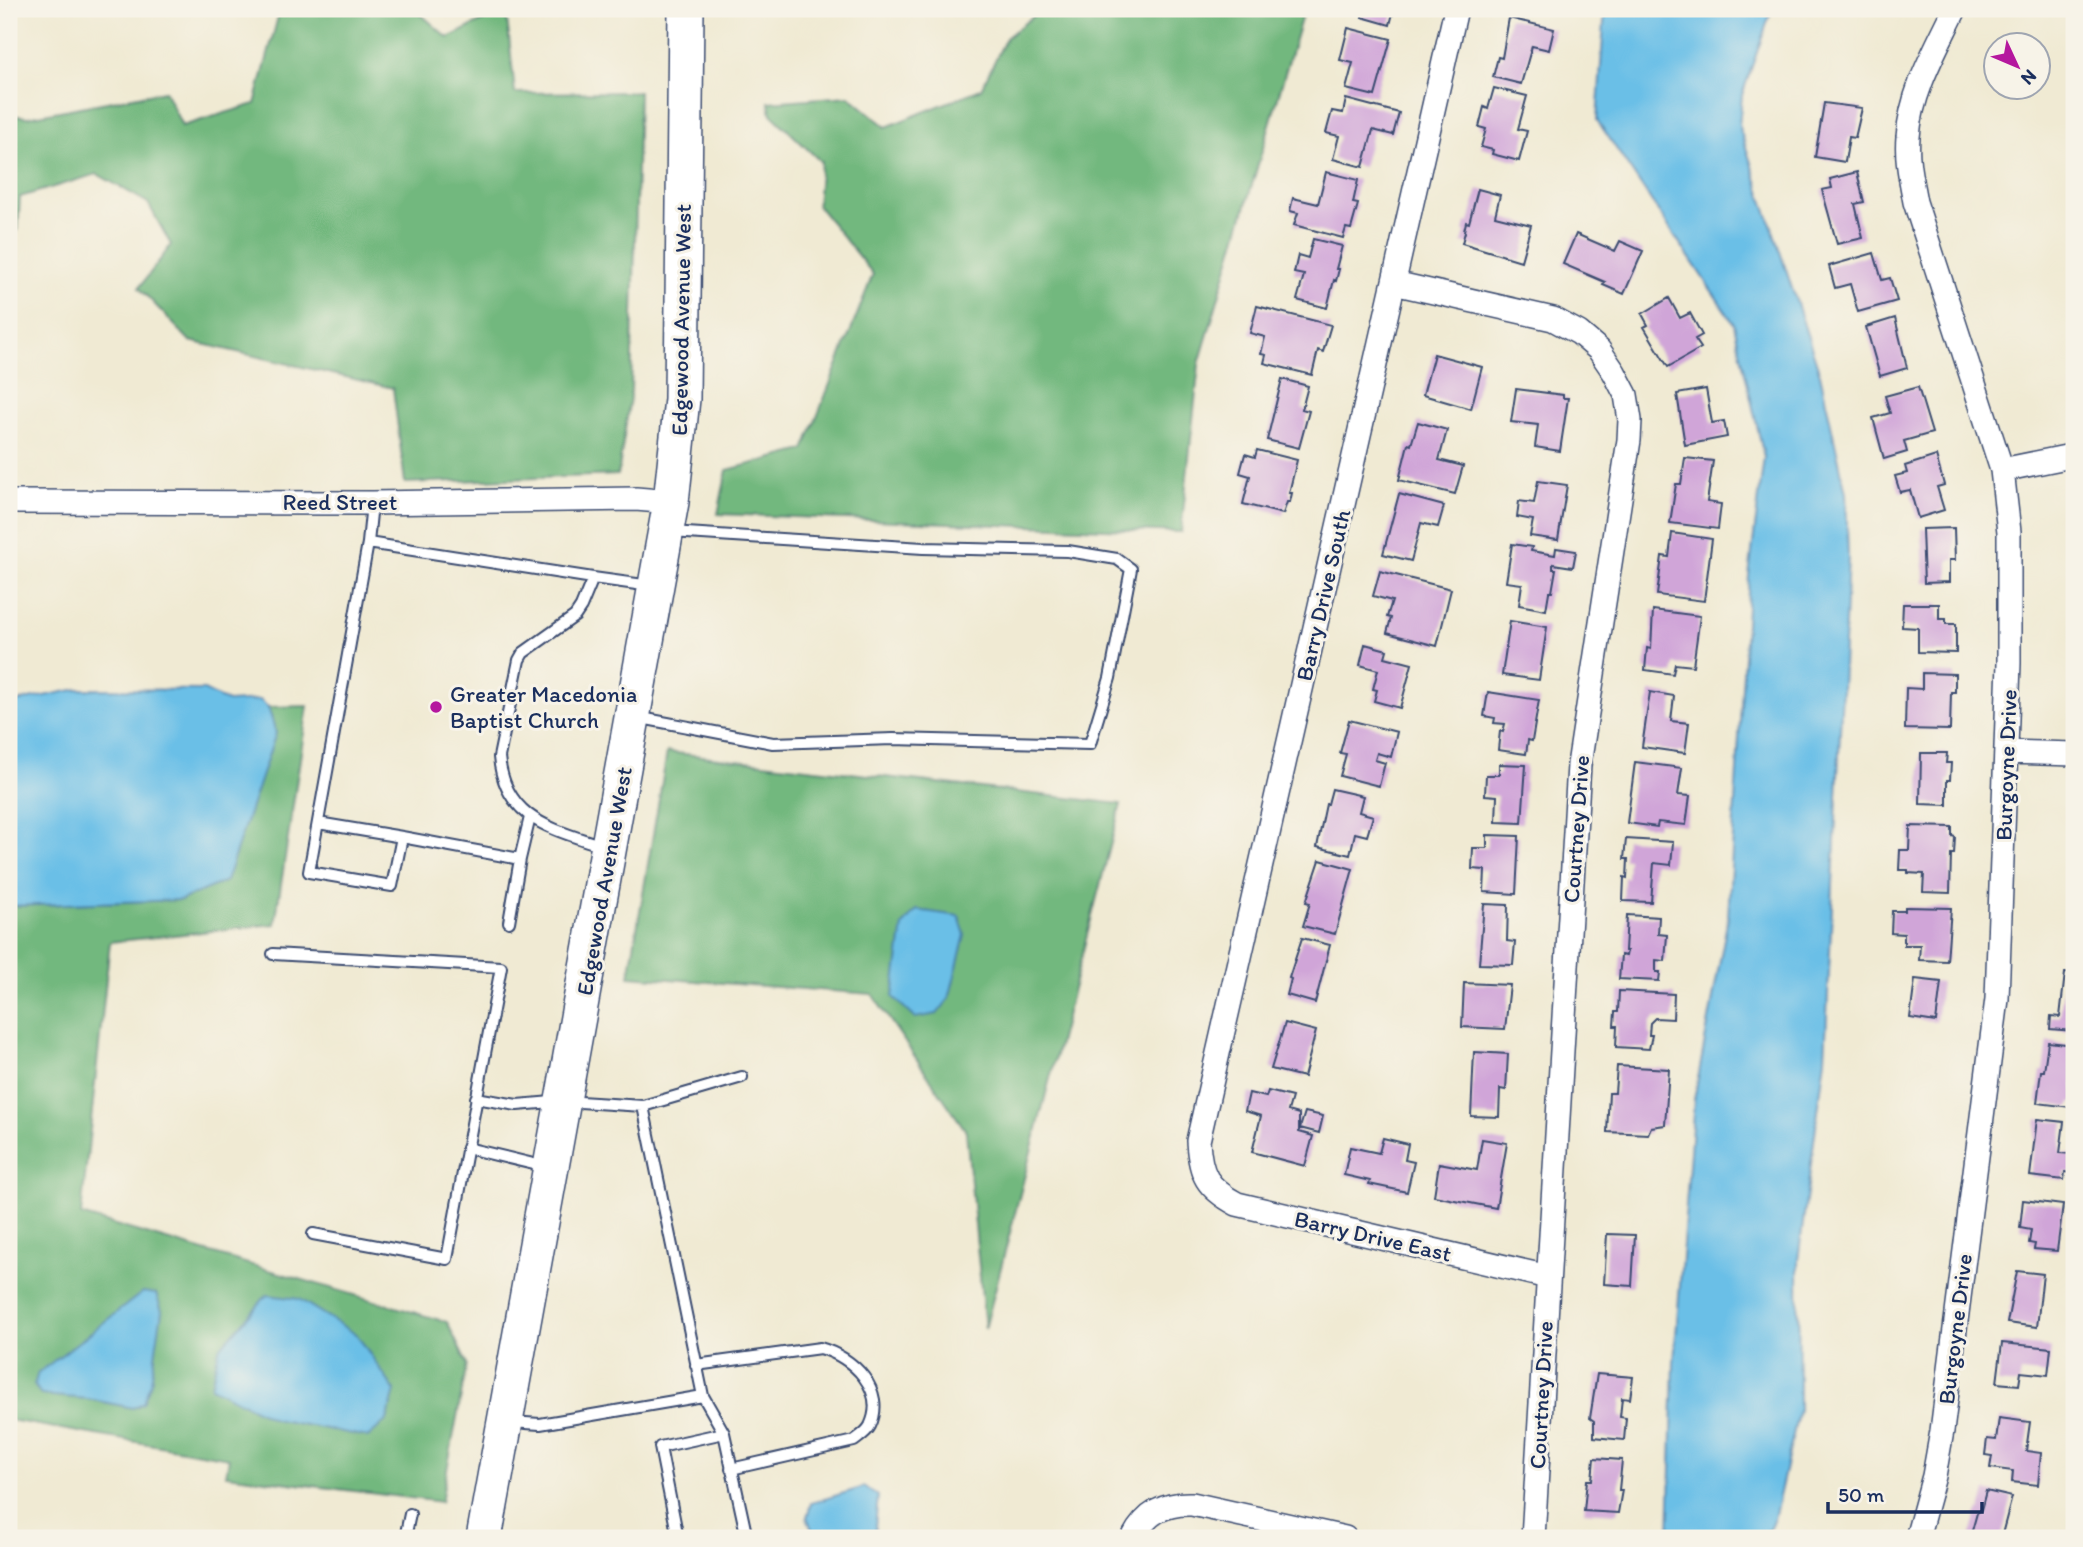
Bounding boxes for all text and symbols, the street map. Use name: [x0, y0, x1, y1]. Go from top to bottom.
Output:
north arrow: [1982, 32, 2052, 102]
text: N: [2016, 65, 2042, 90]
street label: Edgewood Avenue West: [665, 203, 697, 436]
street label: Reed Street: [283, 488, 397, 516]
street label: Barry Drive South: [1290, 506, 1357, 684]
place label: Greater Macedonia Baptist Church: [450, 680, 637, 734]
street label: Burgoyne Drive: [1989, 689, 2023, 841]
marker: Greater Macedonia Baptist Church: [428, 699, 444, 715]
street label: Courtney Drive: [1557, 754, 1595, 904]
street label: Edgewood Avenue West: [570, 764, 638, 998]
street label: Barry Drive East: [1292, 1204, 1454, 1268]
street label: Burgoyne Drive: [1932, 1252, 1978, 1406]
street label: Courtney Drive: [1523, 1320, 1559, 1470]
scale bar: [1828, 1470, 1982, 1514]
text: 50 m: [1838, 1482, 1885, 1507]

